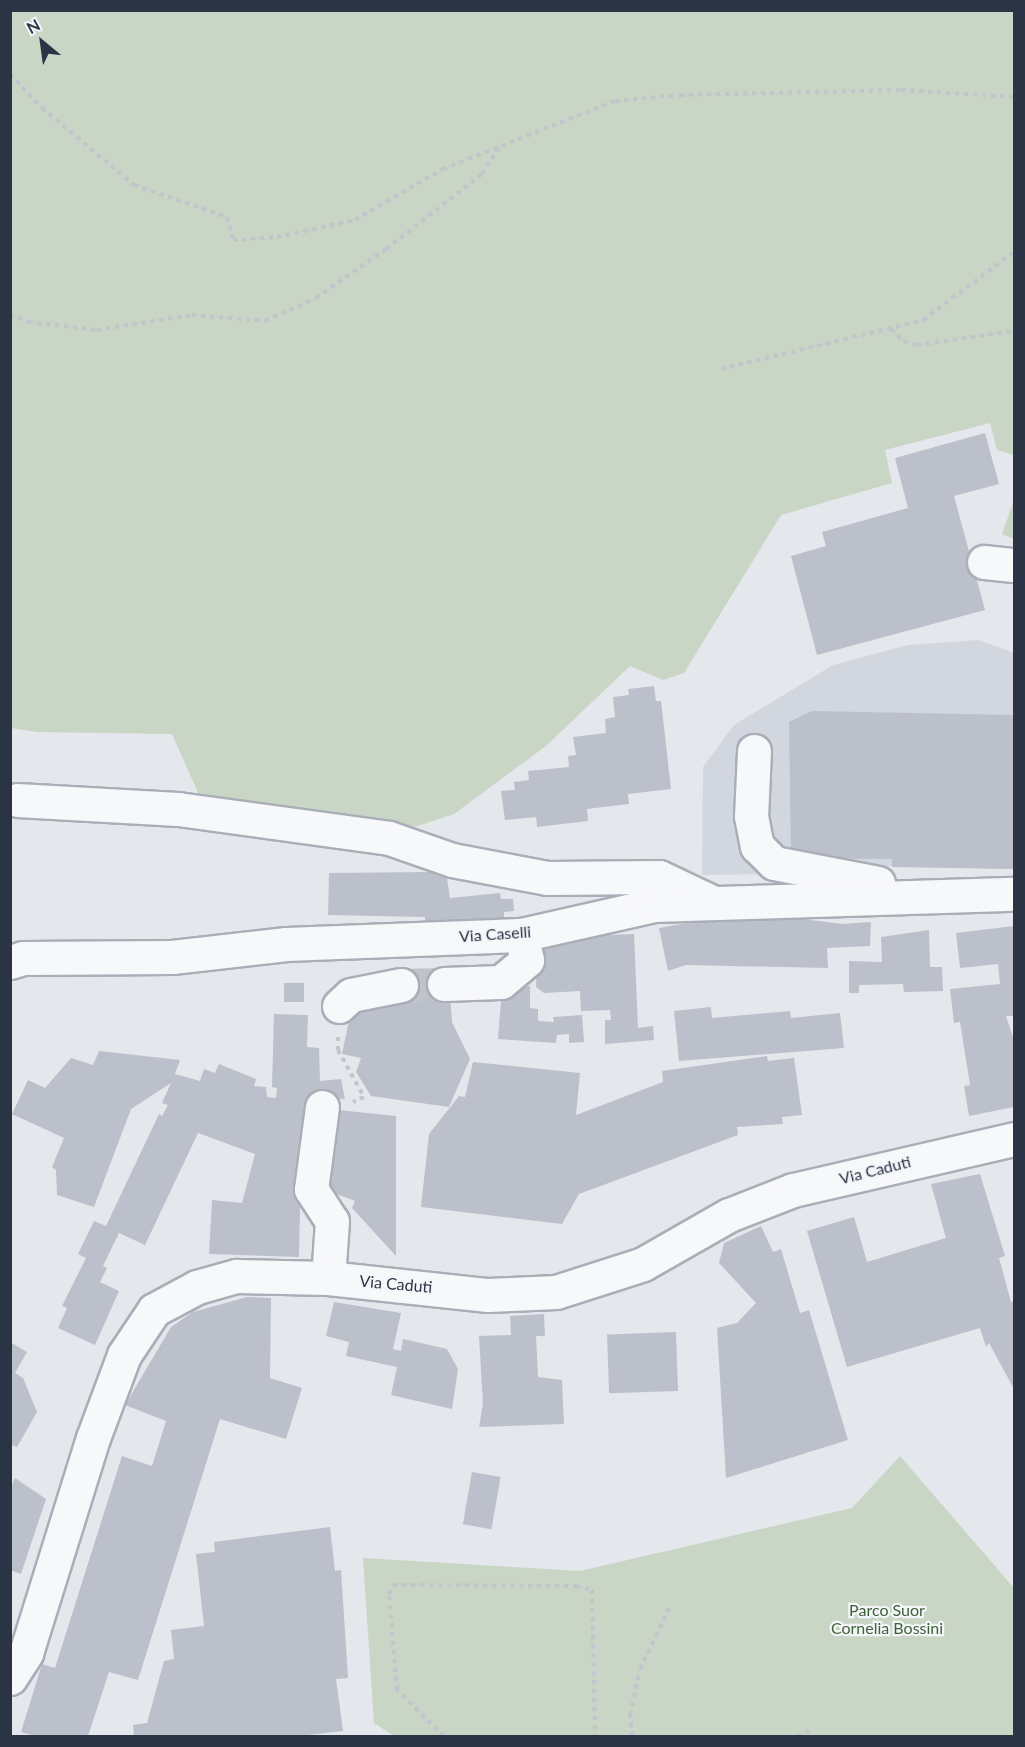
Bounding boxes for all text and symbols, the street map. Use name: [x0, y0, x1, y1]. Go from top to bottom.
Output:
north arrow: [12, 12, 72, 72]
text: N: [23, 15, 43, 37]
street label: Via Caselli: [458, 922, 532, 946]
street label: Via Caduti: [837, 1152, 913, 1188]
street label: Via Caduti: [359, 1271, 433, 1297]
park label: Parco Suor Cornelia Bossini: [831, 1600, 943, 1638]

